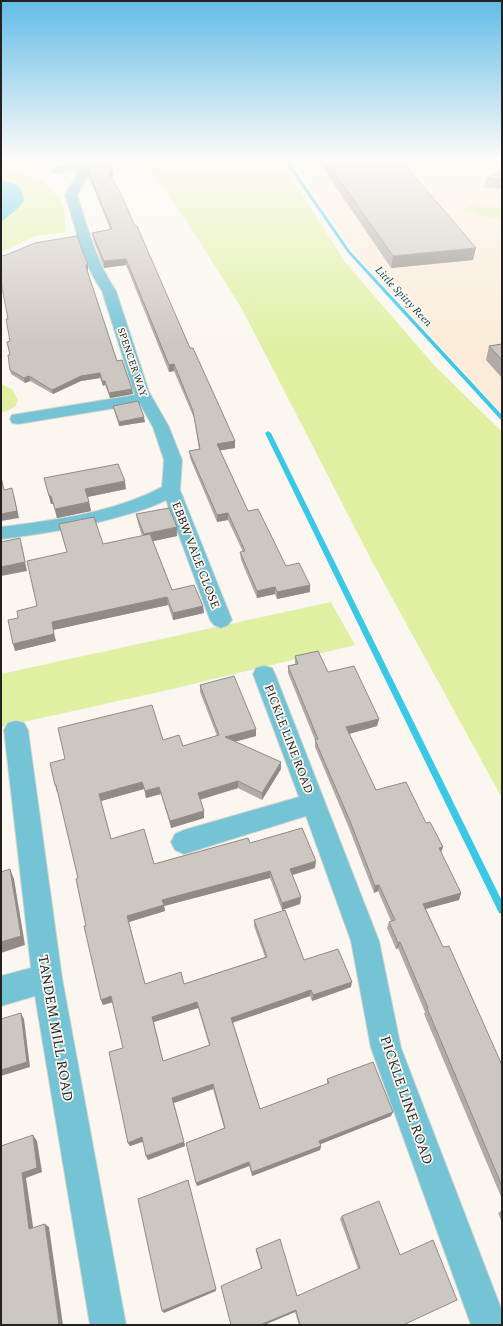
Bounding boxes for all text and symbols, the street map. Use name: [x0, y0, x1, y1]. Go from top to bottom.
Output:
water label: Little Spitty Reen: [371, 262, 436, 331]
street label: SPENCER WAY: [113, 325, 151, 399]
street label: EBBW VALE CLOSE: [166, 499, 225, 612]
street label: PICKLE LINE ROAD: [259, 682, 318, 797]
street label: TANDEM MILL ROAD: [32, 953, 79, 1103]
street label: PICKLE LINE ROAD: [375, 1033, 438, 1168]

